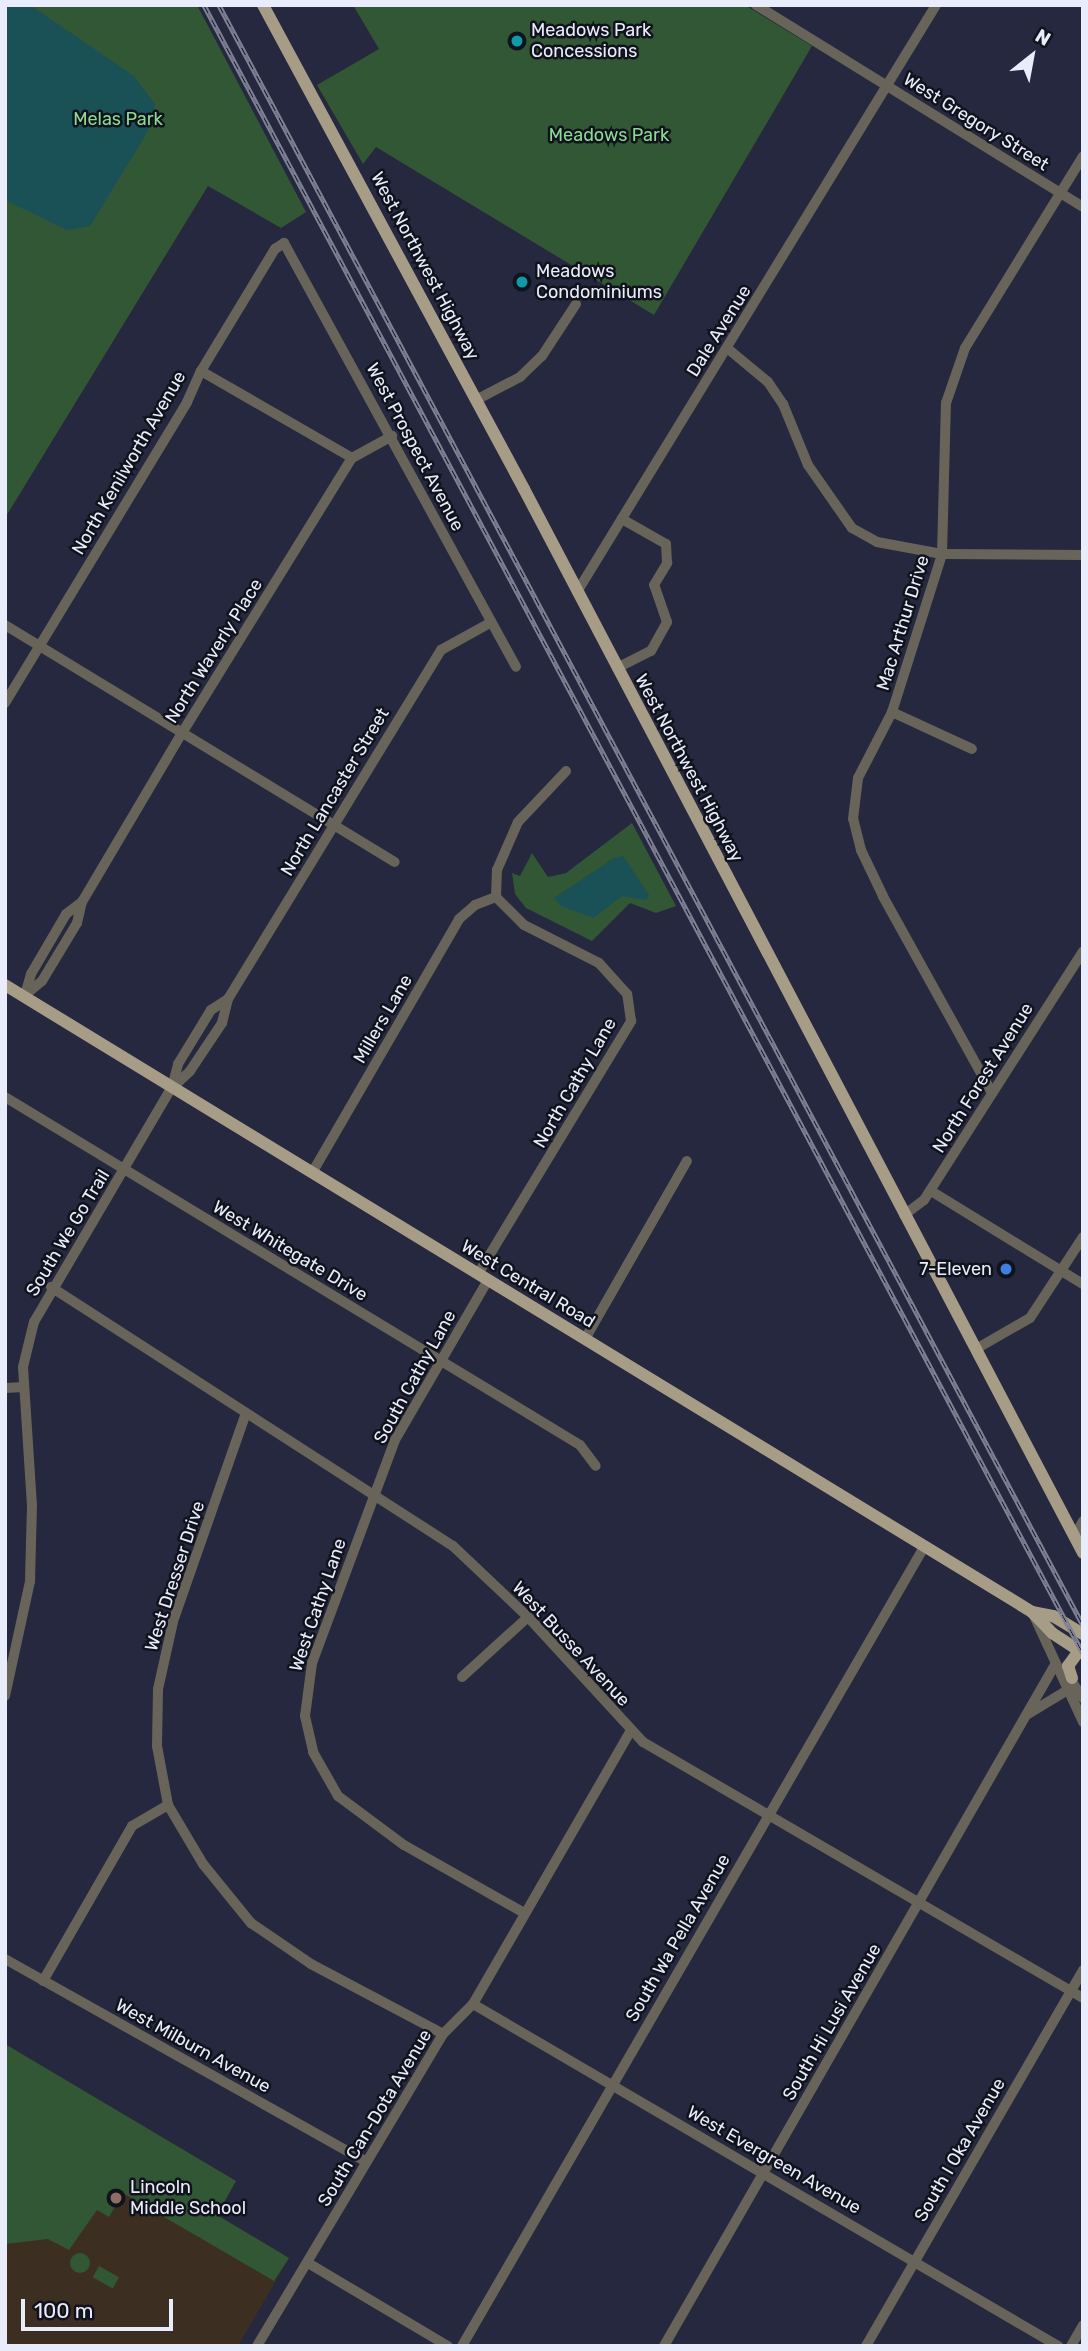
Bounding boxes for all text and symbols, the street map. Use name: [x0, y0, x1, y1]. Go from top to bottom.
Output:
place label: Meadows Park Concessions: [531, 20, 651, 62]
north arrow: [997, 21, 1067, 91]
text: N: [1031, 24, 1055, 51]
marker: Meadows Park Concessions: [509, 33, 525, 49]
street label: West Gregory Street: [899, 68, 1053, 176]
park label: Melas Park: [73, 108, 163, 130]
park label: Meadows Park: [549, 124, 669, 146]
street label: West Northwest Highway: [366, 168, 484, 364]
place label: Meadows Condominiums: [536, 261, 662, 304]
marker: Meadows Condominiums: [514, 274, 530, 290]
street label: Dale Avenue: [682, 281, 756, 381]
street label: West Prospect Avenue: [361, 359, 469, 535]
street label: North Kenilworth Avenue: [67, 367, 191, 559]
street label: Mac Arthur Drive: [872, 552, 934, 694]
street label: North Waverly Place: [161, 574, 267, 728]
street label: West Northwest Highway: [630, 670, 748, 866]
street label: North Lancaster Street: [276, 704, 394, 880]
street label: Millers Lane: [349, 971, 417, 1067]
street label: North Forest Avenue: [928, 999, 1038, 1157]
street label: North Cathy Lane: [529, 1014, 621, 1152]
street label: South We Go Trail: [21, 1165, 115, 1301]
street label: West Whitegate Drive: [209, 1196, 371, 1306]
street label: West Central Road: [457, 1235, 599, 1333]
place label: 7-Eleven: [919, 1258, 992, 1280]
marker: 7-Eleven: [998, 1261, 1014, 1277]
street label: South Cathy Lane: [369, 1306, 461, 1448]
street label: West Dresser Drive: [140, 1498, 210, 1654]
street label: West Cathy Lane: [285, 1535, 351, 1675]
street label: West Busse Avenue: [507, 1577, 635, 1711]
street label: South Wa Pella Avenue: [621, 1850, 735, 2026]
street label: South Hi Lusi Avenue: [778, 1939, 886, 2105]
street label: West Milburn Avenue: [111, 1994, 275, 2098]
street label: South Can-Dota Avenue: [313, 2025, 437, 2211]
street label: South I Oka Avenue: [910, 2074, 1010, 2226]
street label: West Evergreen Avenue: [683, 2101, 865, 2219]
place label: Lincoln Middle School: [130, 2177, 246, 2220]
marker: Lincoln Middle School: [108, 2190, 124, 2206]
scale bar: [24, 2284, 177, 2328]
text: 100 m: [34, 2298, 93, 2323]

